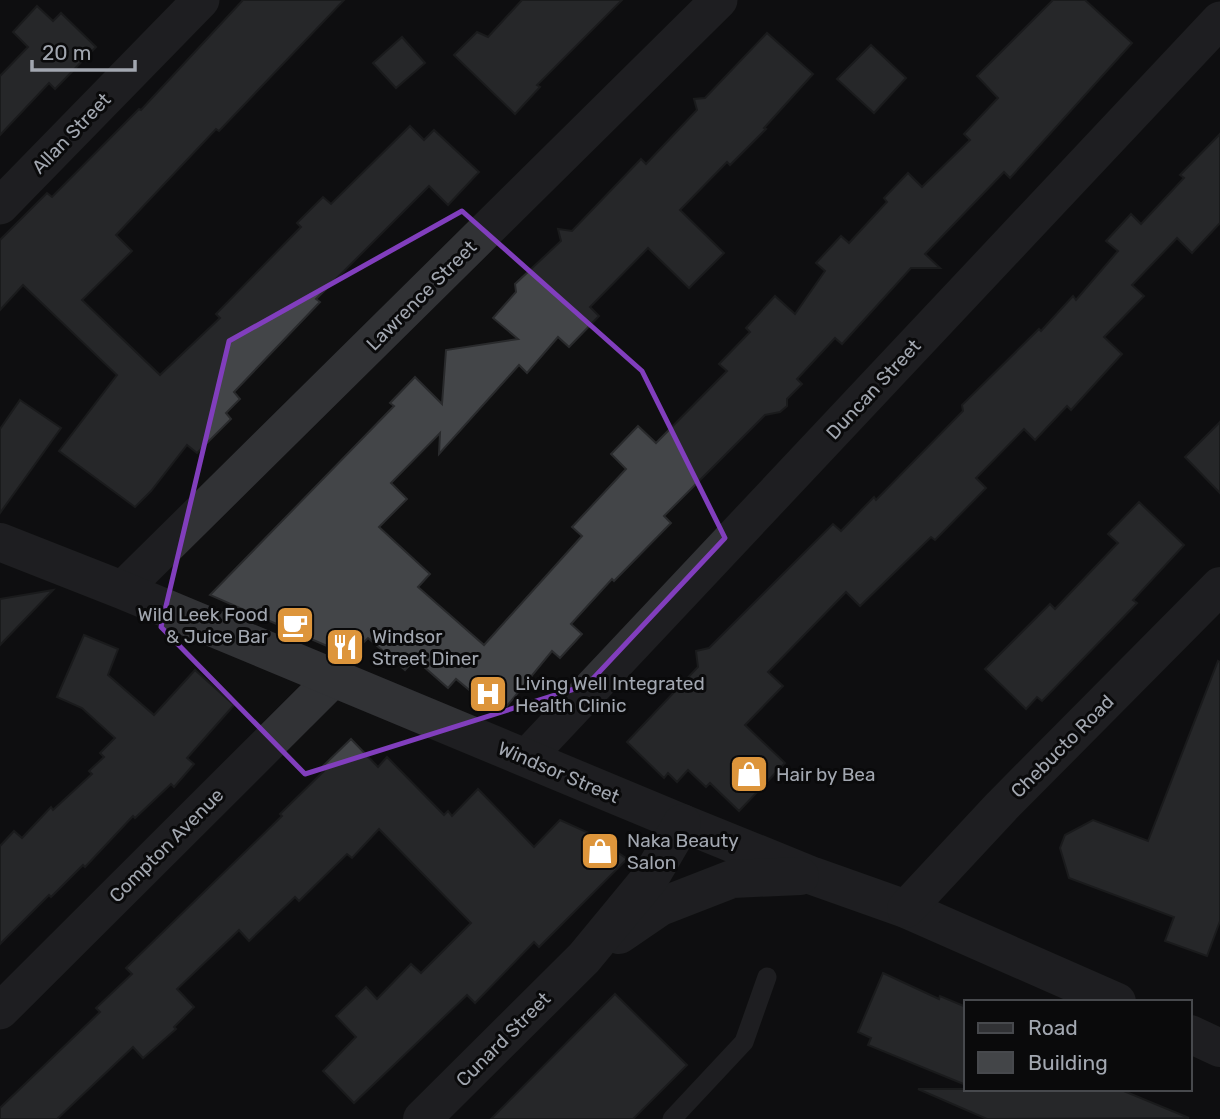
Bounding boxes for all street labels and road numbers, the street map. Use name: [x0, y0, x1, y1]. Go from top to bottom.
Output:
street label: Allan Street: [27, 88, 116, 179]
street label: Lawrence Street: [361, 235, 482, 355]
street label: Duncan Street: [821, 334, 926, 444]
street label: Chebucto Road: [1006, 690, 1119, 803]
street label: Windsor Street: [495, 737, 623, 809]
street label: Compton Avenue: [104, 783, 228, 907]
street label: Cunard Street: [451, 987, 556, 1091]

